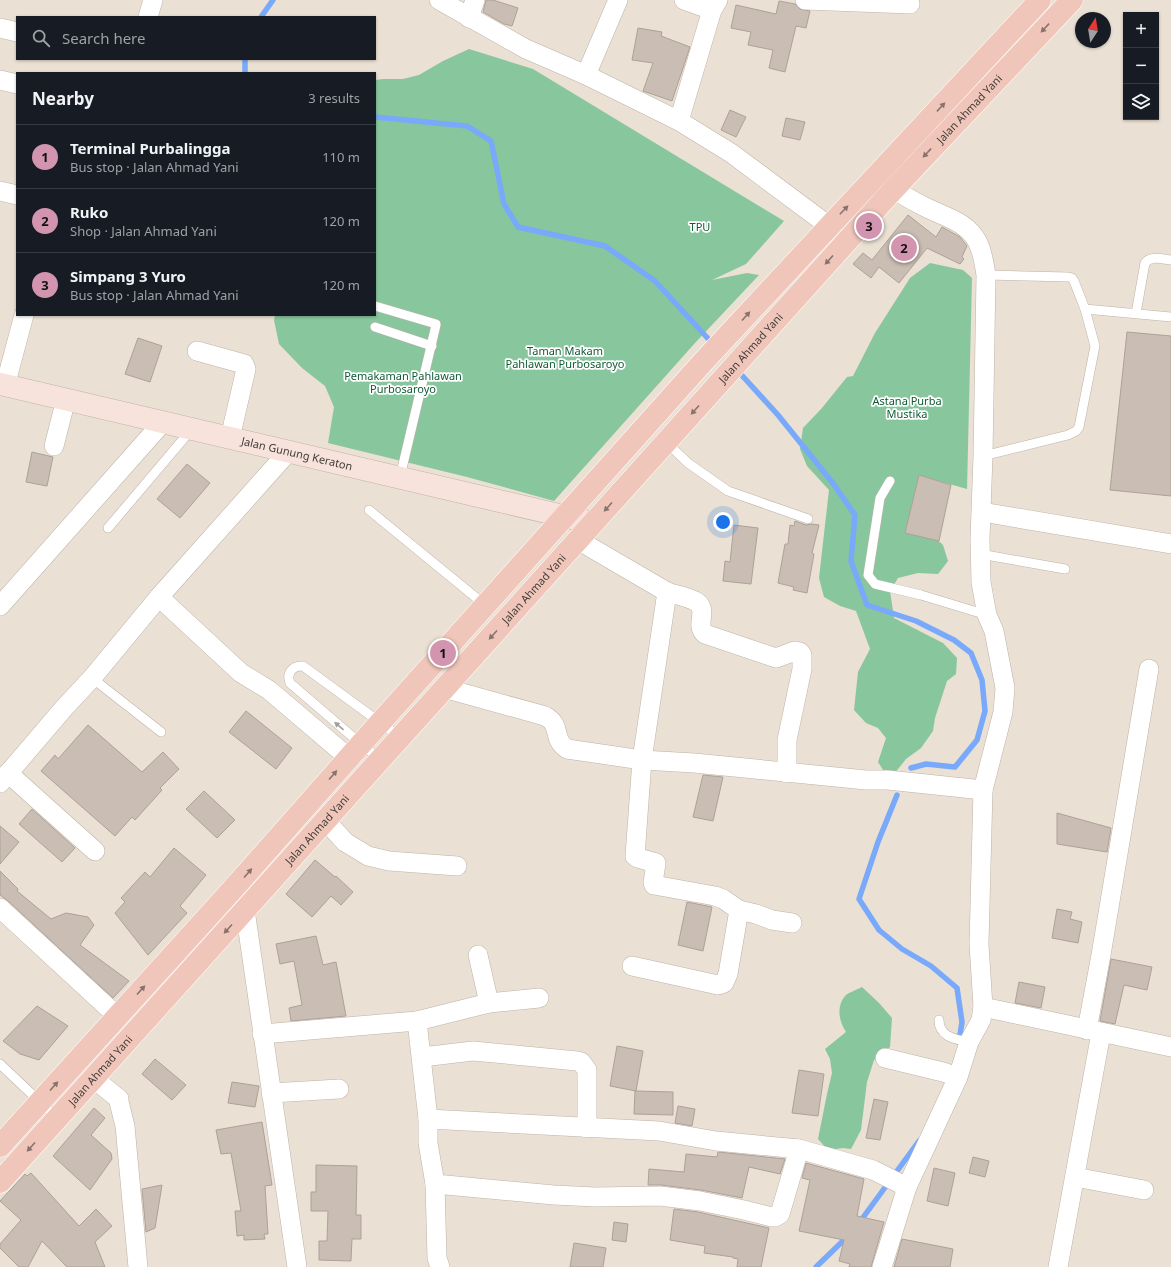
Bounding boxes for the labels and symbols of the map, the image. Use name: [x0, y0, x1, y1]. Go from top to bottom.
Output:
north arrow: [1075, 12, 1111, 48]
one-way arrow: [1040, 23, 1050, 33]
street label: Jalan Ahmad Yani: [932, 71, 1005, 147]
one-way arrow: [936, 102, 945, 112]
one-way arrow: [923, 149, 932, 158]
one-way arrow: [839, 205, 849, 215]
pin: 3: [856, 211, 882, 241]
park label: TPU: [690, 219, 710, 234]
pin: 2: [891, 233, 917, 263]
one-way arrow: [825, 256, 834, 265]
street label: Jalan Ahmad Yani: [714, 310, 786, 387]
one-way arrow: [741, 311, 751, 321]
park label: Taman Makam Pahlawan Purbosaroyo: [506, 343, 625, 371]
park label: Pemakaman Pahlawan Purbosaroyo: [344, 368, 462, 396]
park label: Astana Purba Mustika: [872, 393, 942, 421]
one-way arrow: [690, 405, 699, 415]
street label: Jalan Gunung Keraton: [239, 433, 354, 473]
one-way arrow: [603, 501, 612, 512]
your location: [713, 512, 733, 532]
street label: Jalan Ahmad Yani: [497, 550, 569, 628]
one-way arrow: [488, 629, 497, 640]
pin: 1: [430, 638, 456, 668]
one-way arrow: [334, 721, 345, 730]
one-way arrow: [329, 770, 338, 780]
street label: Jalan Ahmad Yani: [281, 791, 352, 868]
one-way arrow: [243, 867, 252, 878]
one-way arrow: [223, 924, 232, 934]
one-way arrow: [137, 985, 146, 995]
street label: Jalan Ahmad Yani: [64, 1032, 135, 1109]
one-way arrow: [50, 1081, 59, 1092]
one-way arrow: [27, 1143, 36, 1152]

